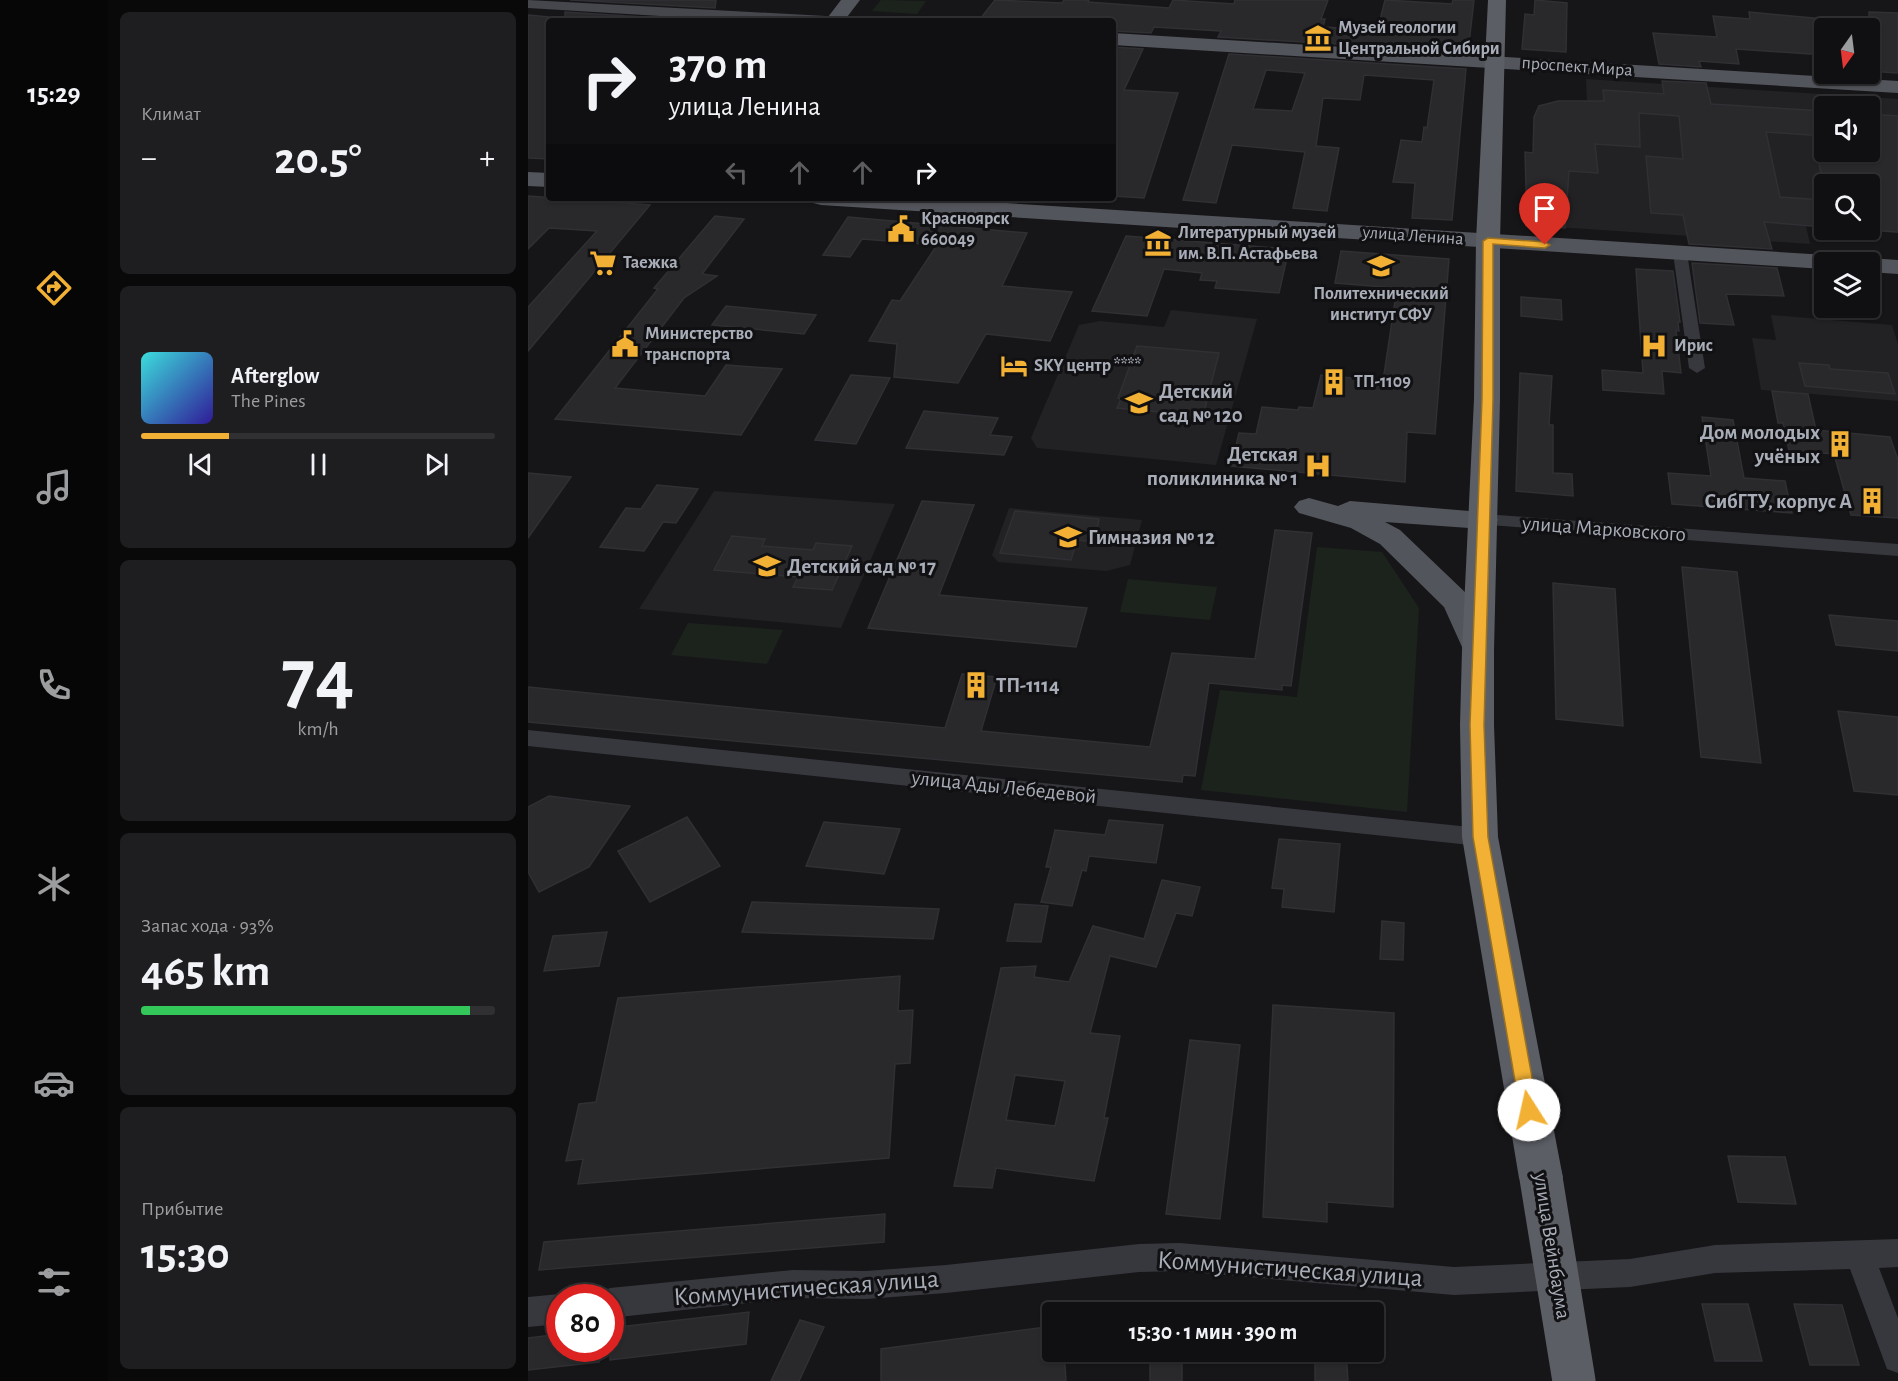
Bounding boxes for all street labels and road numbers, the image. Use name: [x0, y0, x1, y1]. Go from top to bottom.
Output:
street label: проспект Мира: [1521, 54, 1633, 80]
street label: улица Ленина: [1361, 223, 1464, 249]
street label: улица Марковского: [1520, 513, 1687, 545]
street label: улица Ады Лебедевой: [910, 767, 1097, 807]
street label: улица Вейнбаума: [1530, 1170, 1574, 1321]
street label: Коммунистическая улица: [1156, 1247, 1424, 1291]
street label: Коммунистическая улица: [672, 1266, 940, 1310]

